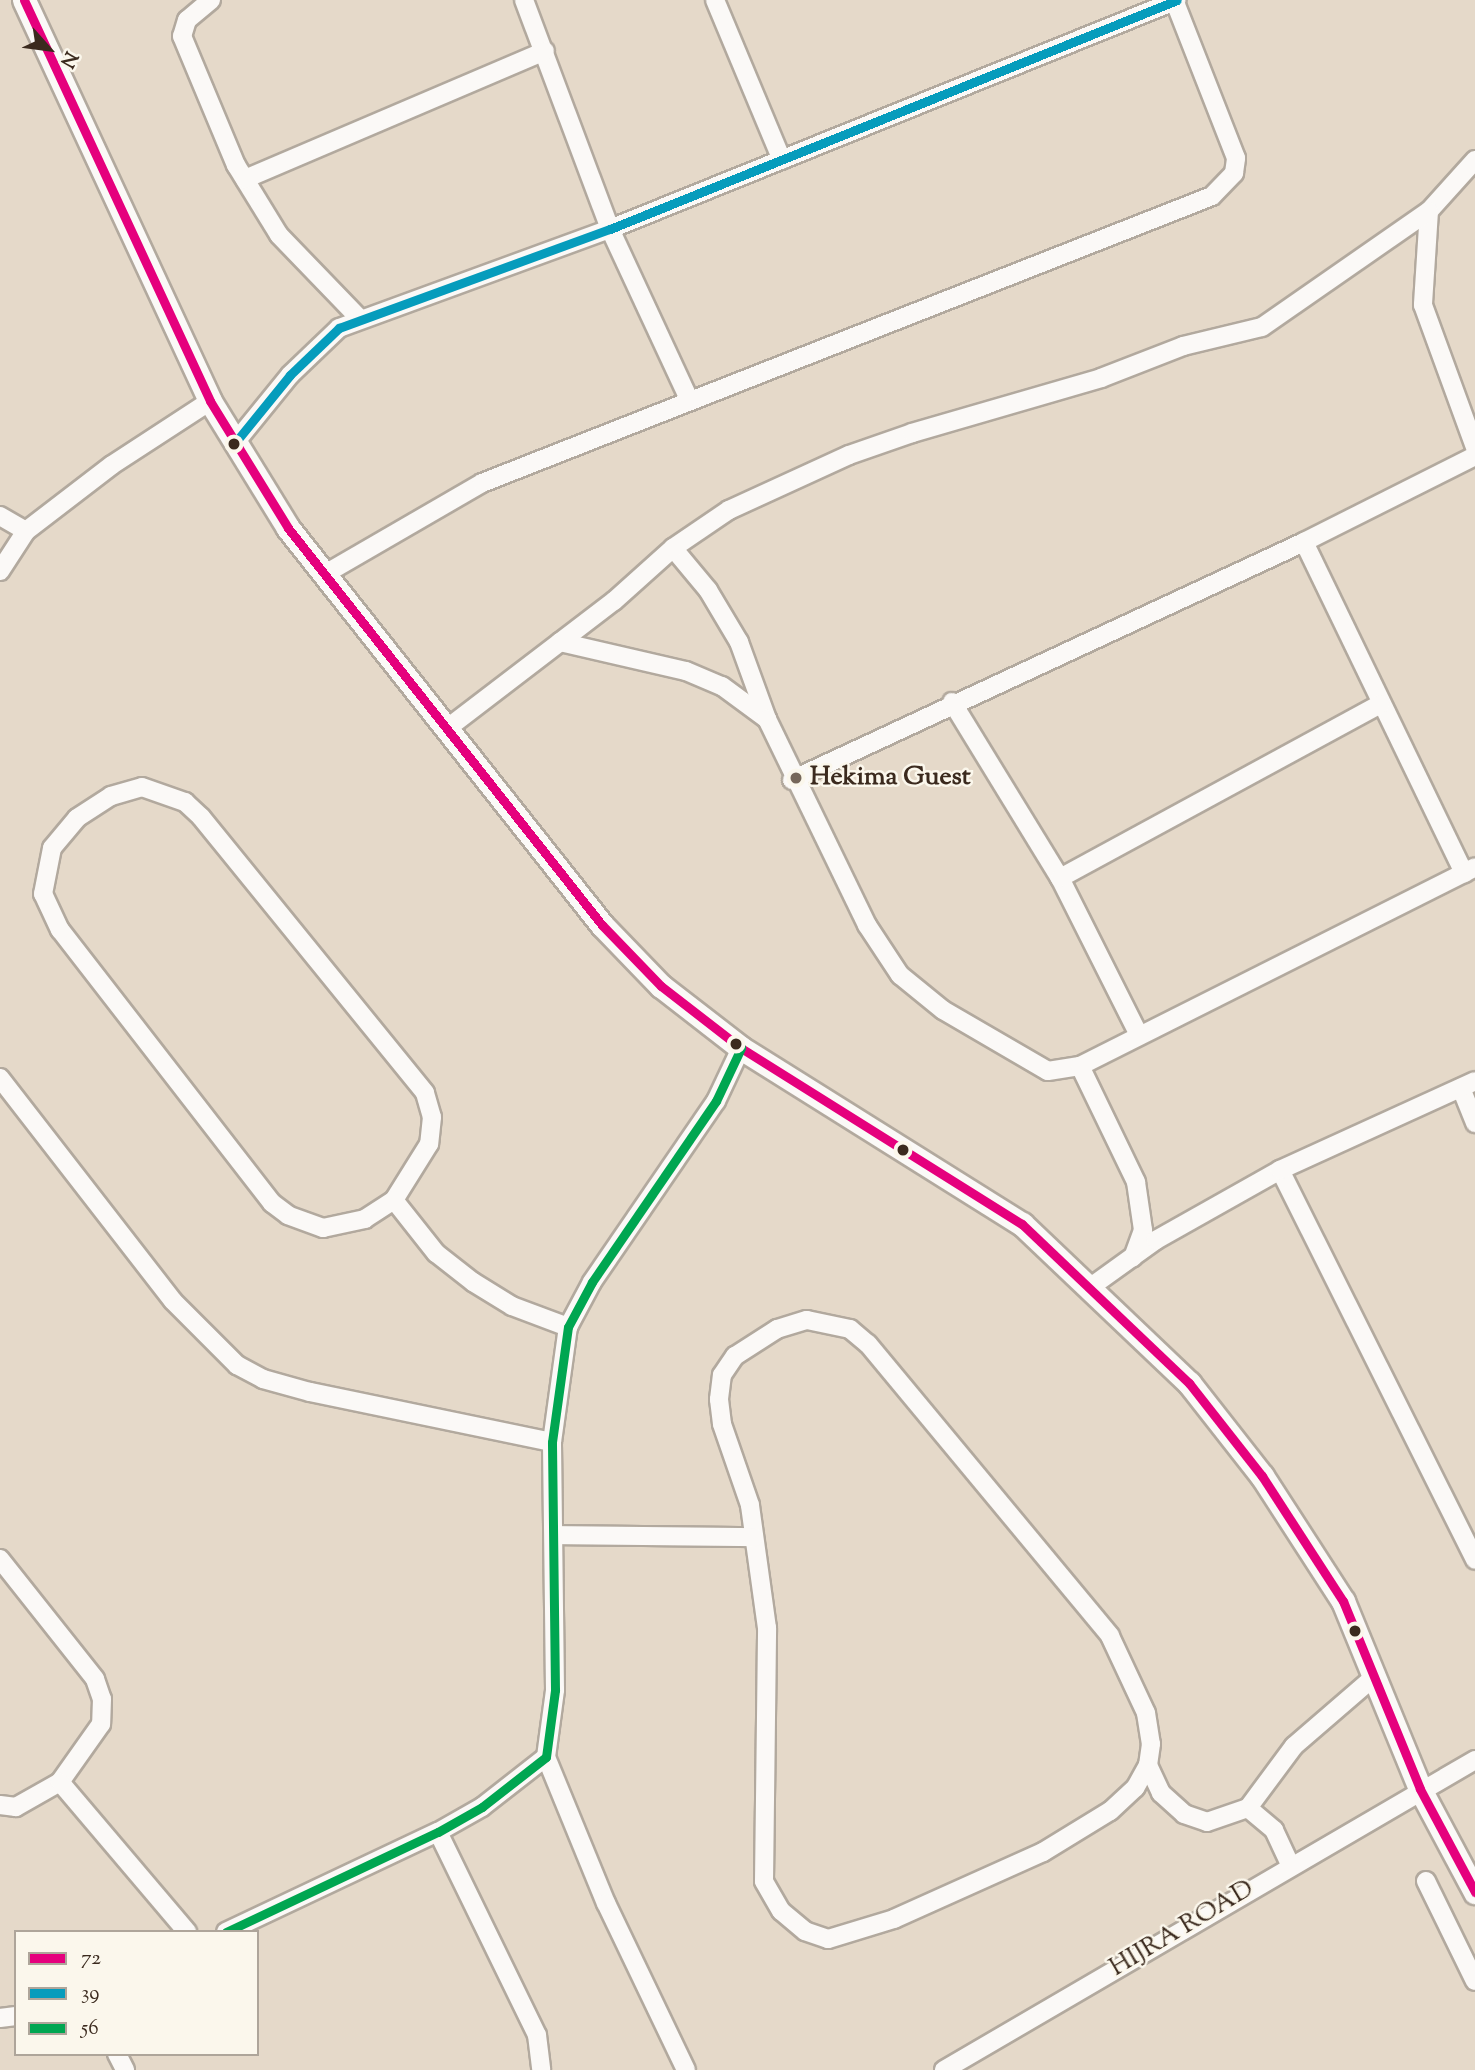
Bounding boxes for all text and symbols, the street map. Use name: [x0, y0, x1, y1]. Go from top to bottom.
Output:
north arrow: [14, 14, 84, 84]
text: N: [53, 46, 83, 72]
unlabelled marker: [227, 437, 241, 451]
place label: Hekima Guest: [810, 762, 971, 794]
marker: Hekima Guest: [788, 770, 804, 786]
unlabelled marker: [729, 1037, 743, 1051]
unlabelled marker: [896, 1143, 910, 1157]
unlabelled marker: [1348, 1624, 1362, 1638]
street label: HIJRA ROAD: [1104, 1874, 1260, 1984]
legend: [14, 1930, 259, 2056]
text: 72: [81, 1944, 101, 1974]
text: 39: [81, 1979, 100, 2009]
text: 56: [81, 2014, 99, 2044]

